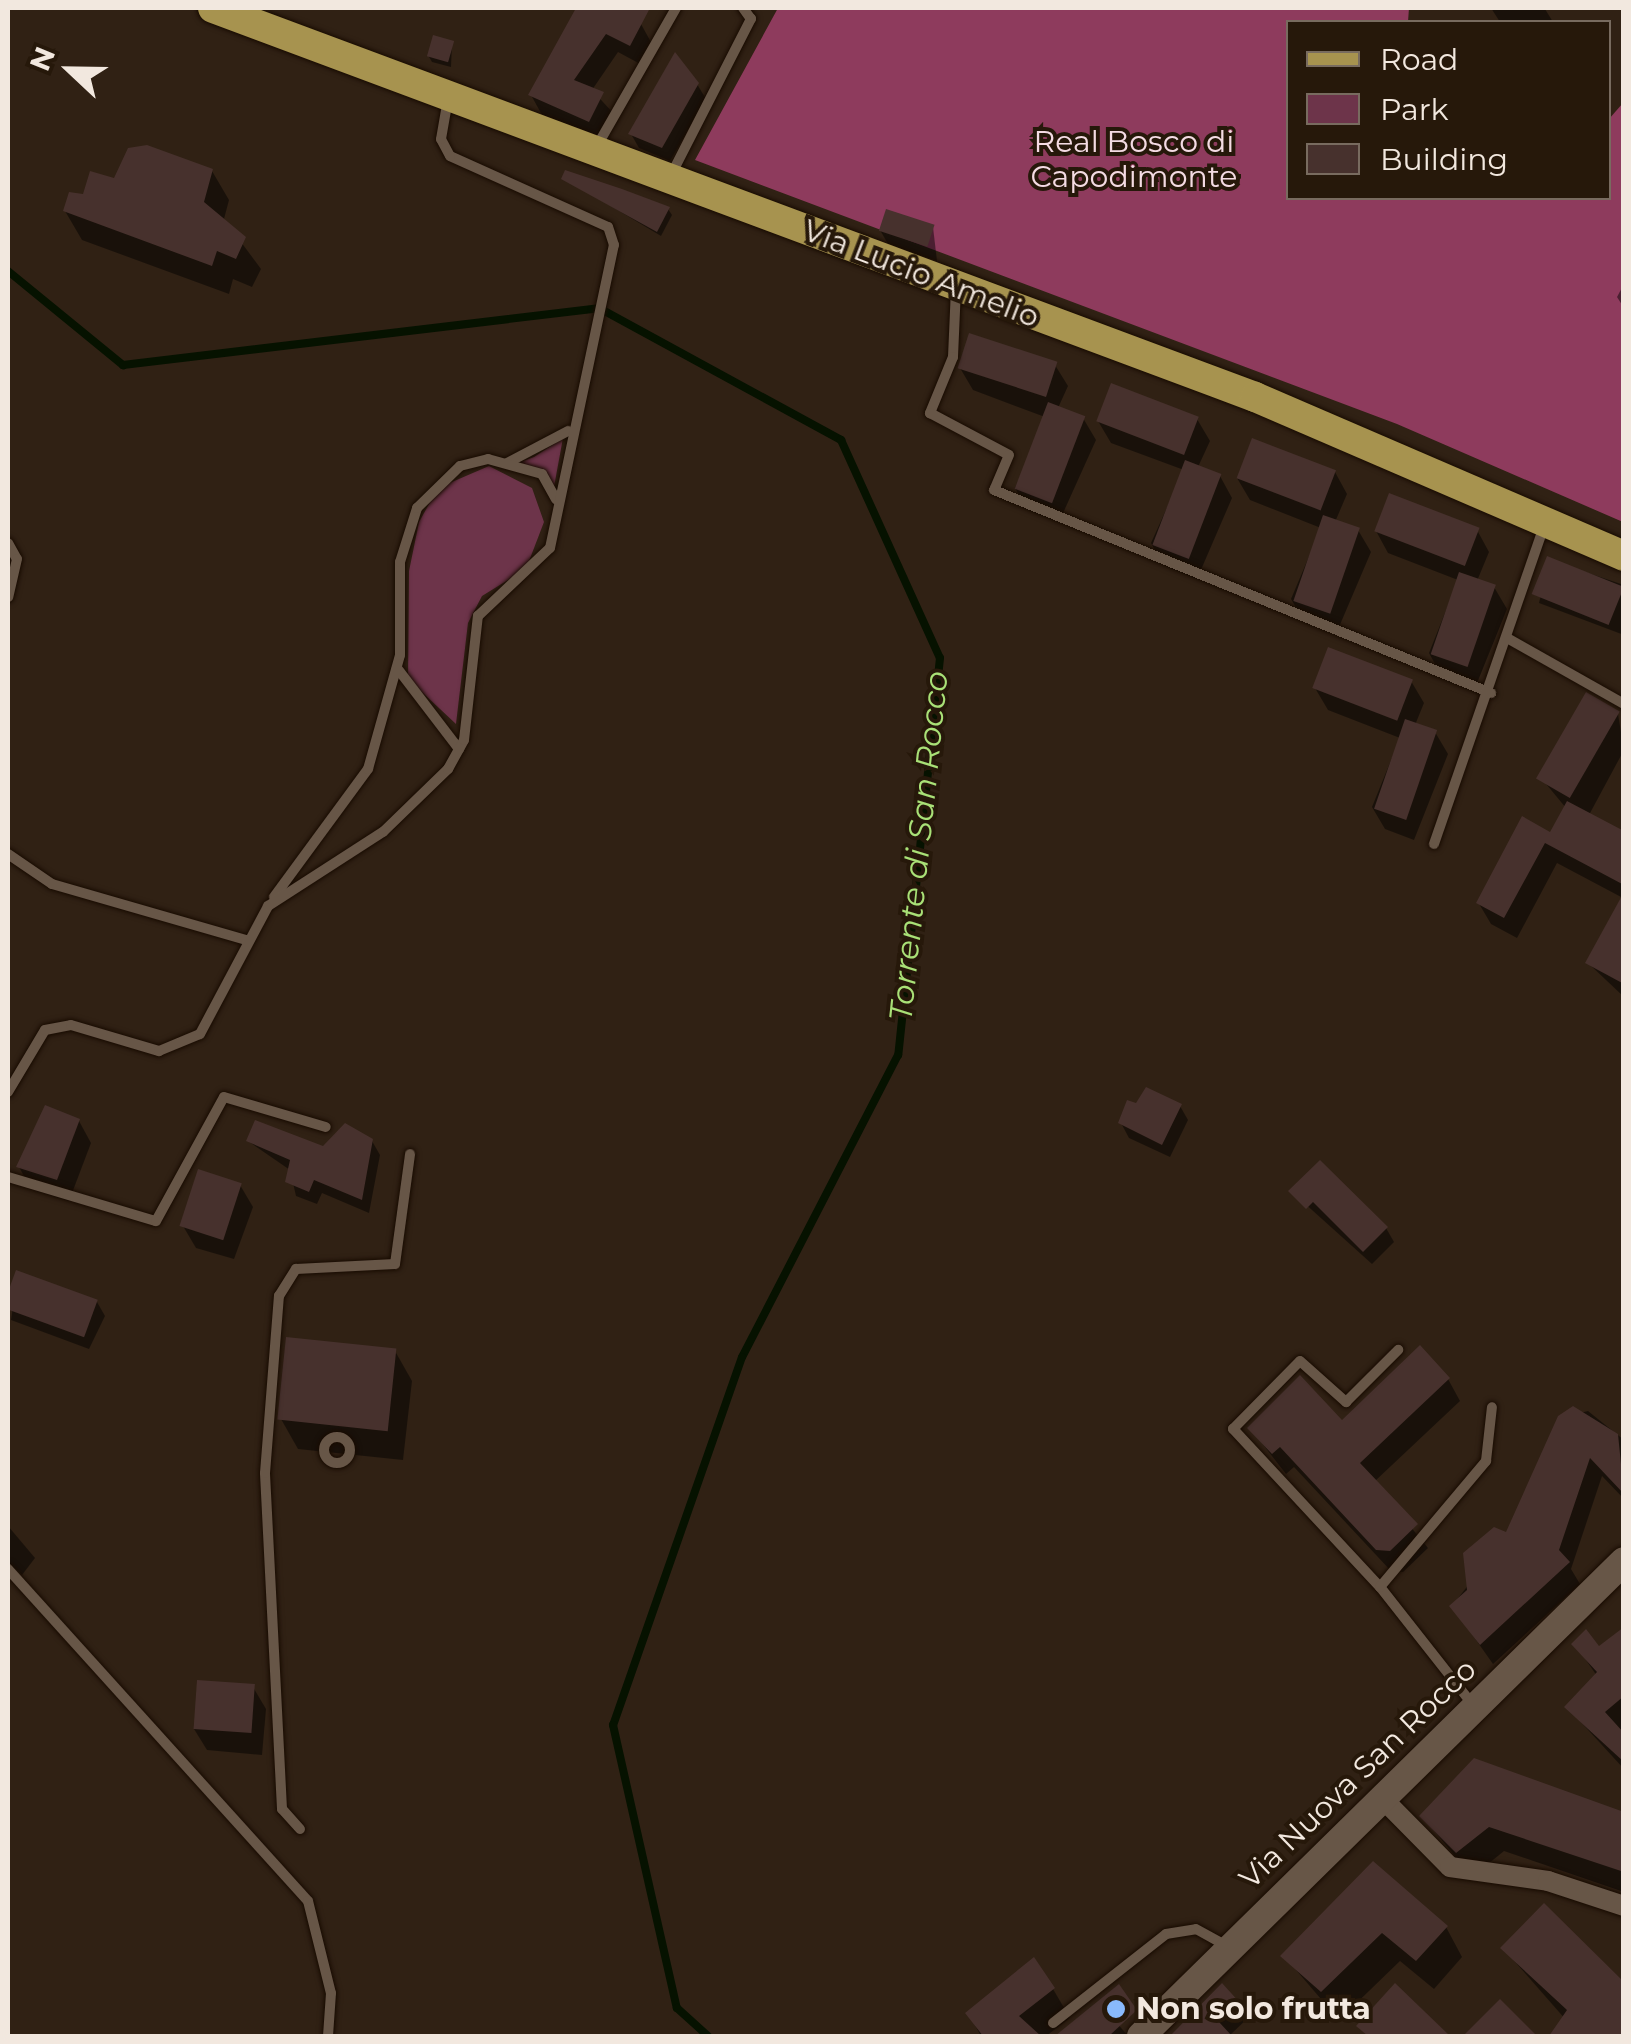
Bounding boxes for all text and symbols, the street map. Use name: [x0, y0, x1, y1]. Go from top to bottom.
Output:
north arrow: [20, 20, 120, 120]
legend: [1286, 20, 1611, 200]
text: Road: [1380, 41, 1458, 78]
text: N: [22, 42, 62, 76]
text: Park: [1380, 91, 1449, 128]
park label: Real Bosco di Capodimonte: [1031, 124, 1237, 194]
text: Building: [1380, 141, 1508, 178]
street label: Via Lucio Amelio: [798, 212, 1044, 336]
water label: Torrente di San Rocco: [882, 669, 956, 1023]
street label: Via Nuova San Rocco: [1232, 1652, 1484, 1896]
place label: Non solo frutta: [1136, 1991, 1371, 2027]
marker: Non solo frutta: [1105, 1998, 1127, 2020]

